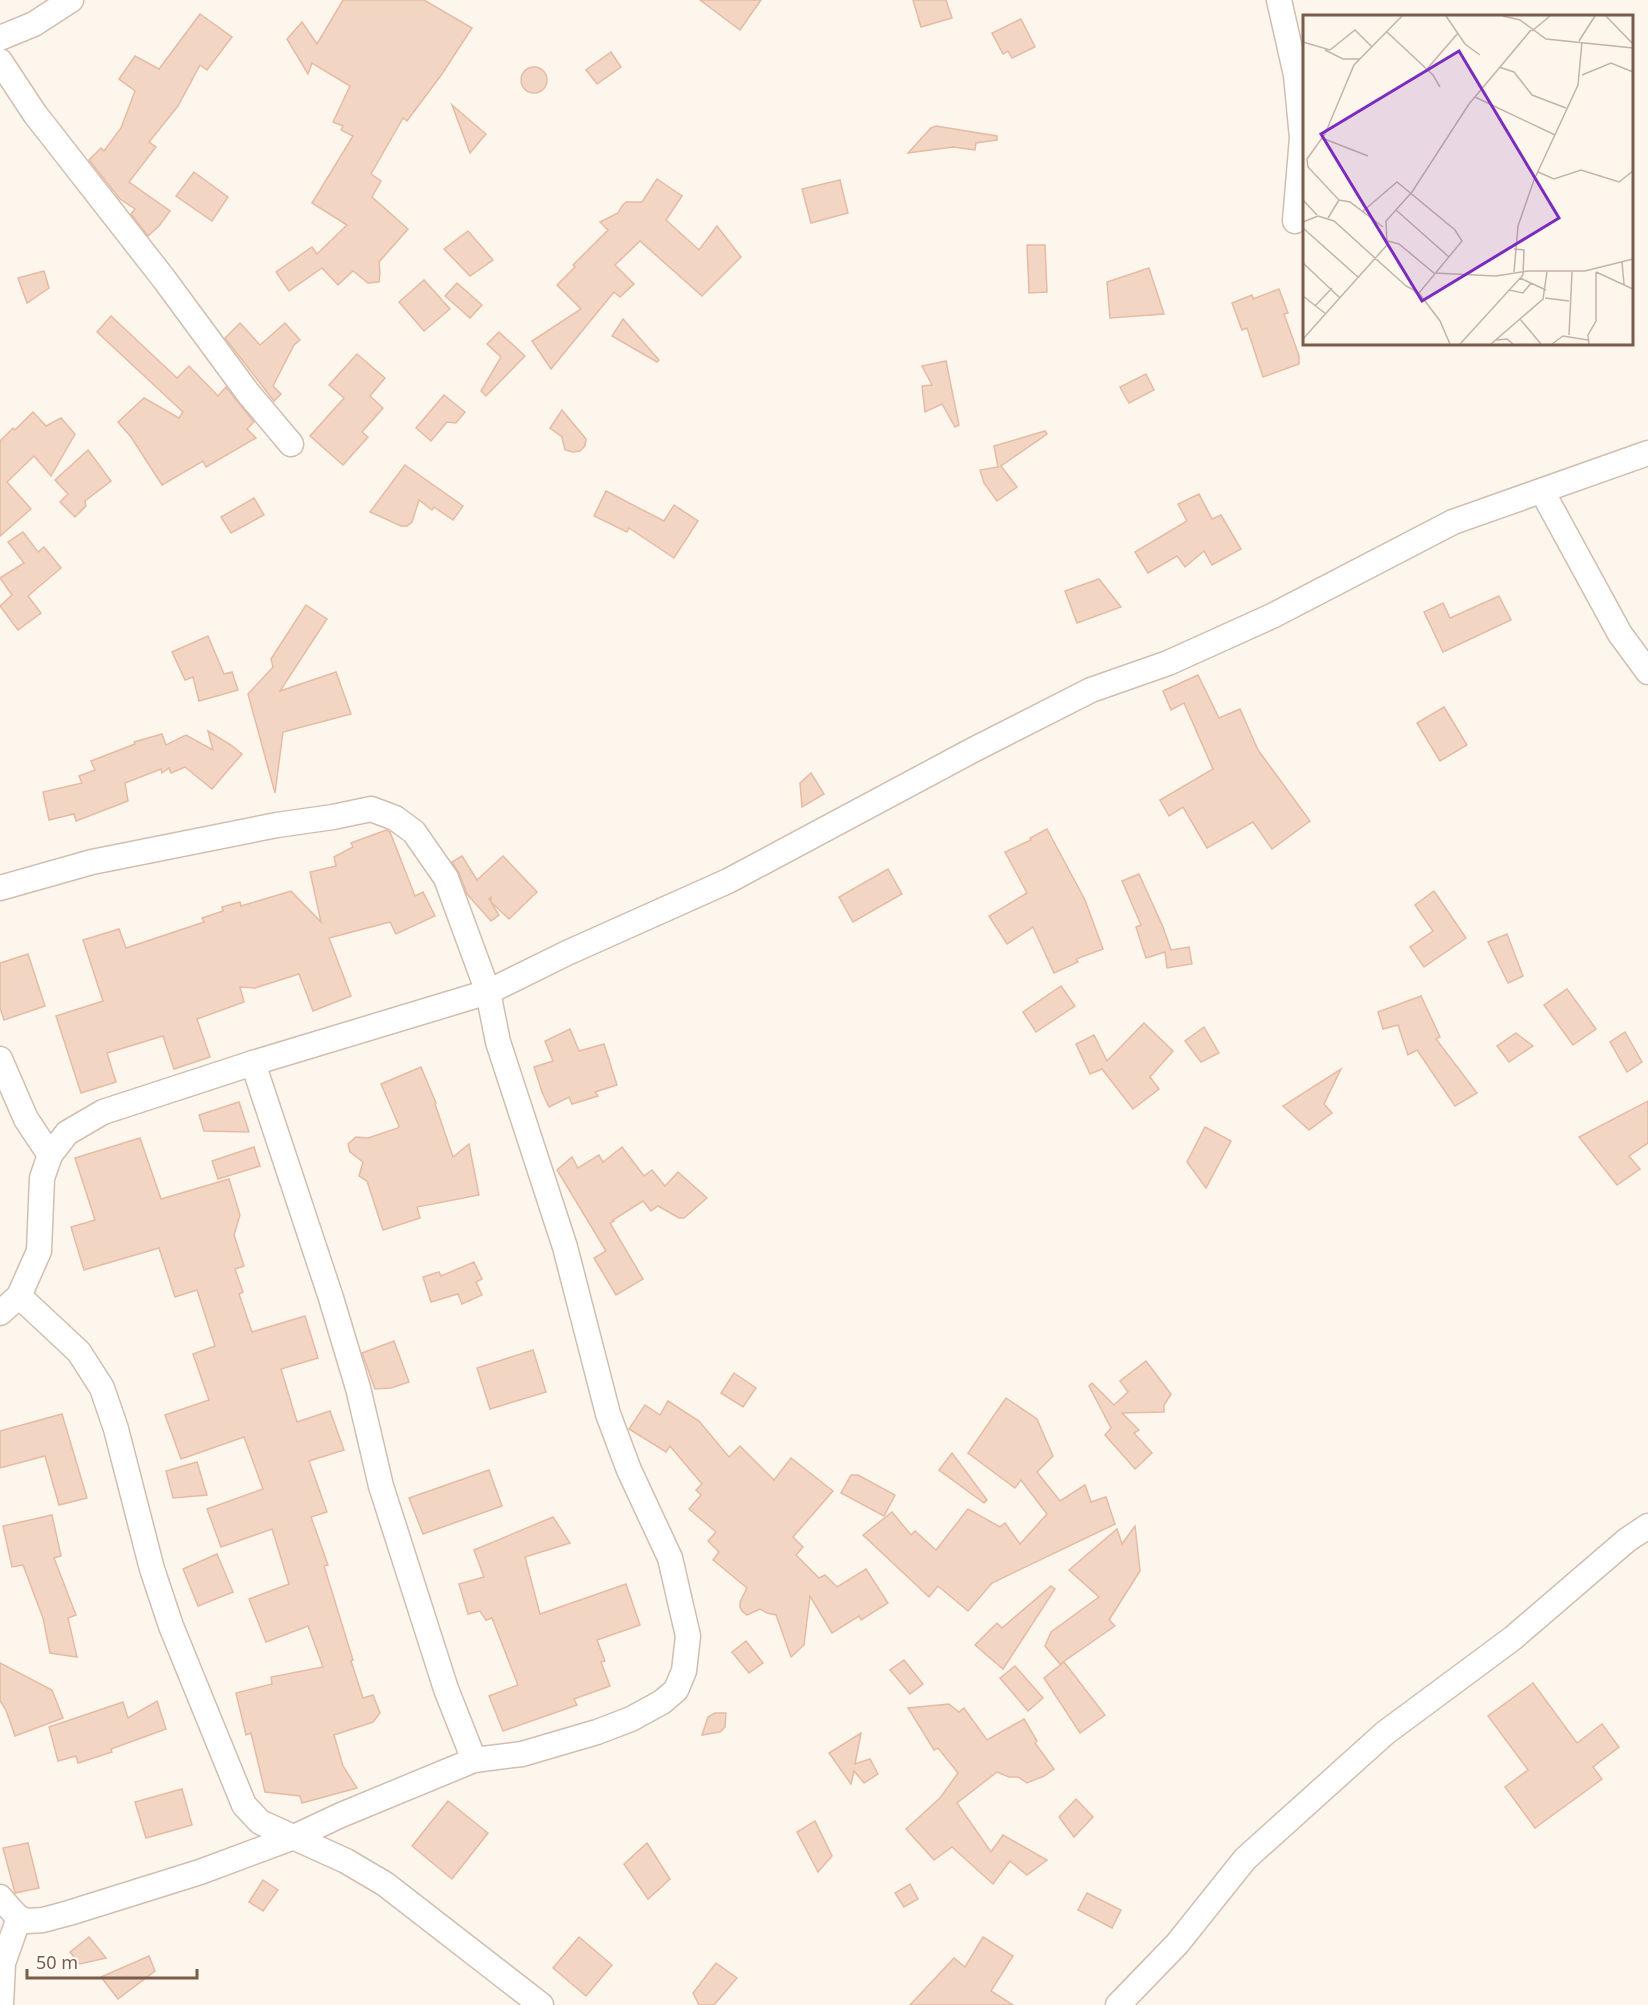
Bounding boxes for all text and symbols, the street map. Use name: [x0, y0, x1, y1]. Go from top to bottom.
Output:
inset map: [1303, 15, 1633, 345]
scale bar: [27, 1942, 196, 1980]
text: 50 m: [36, 1950, 78, 1974]

